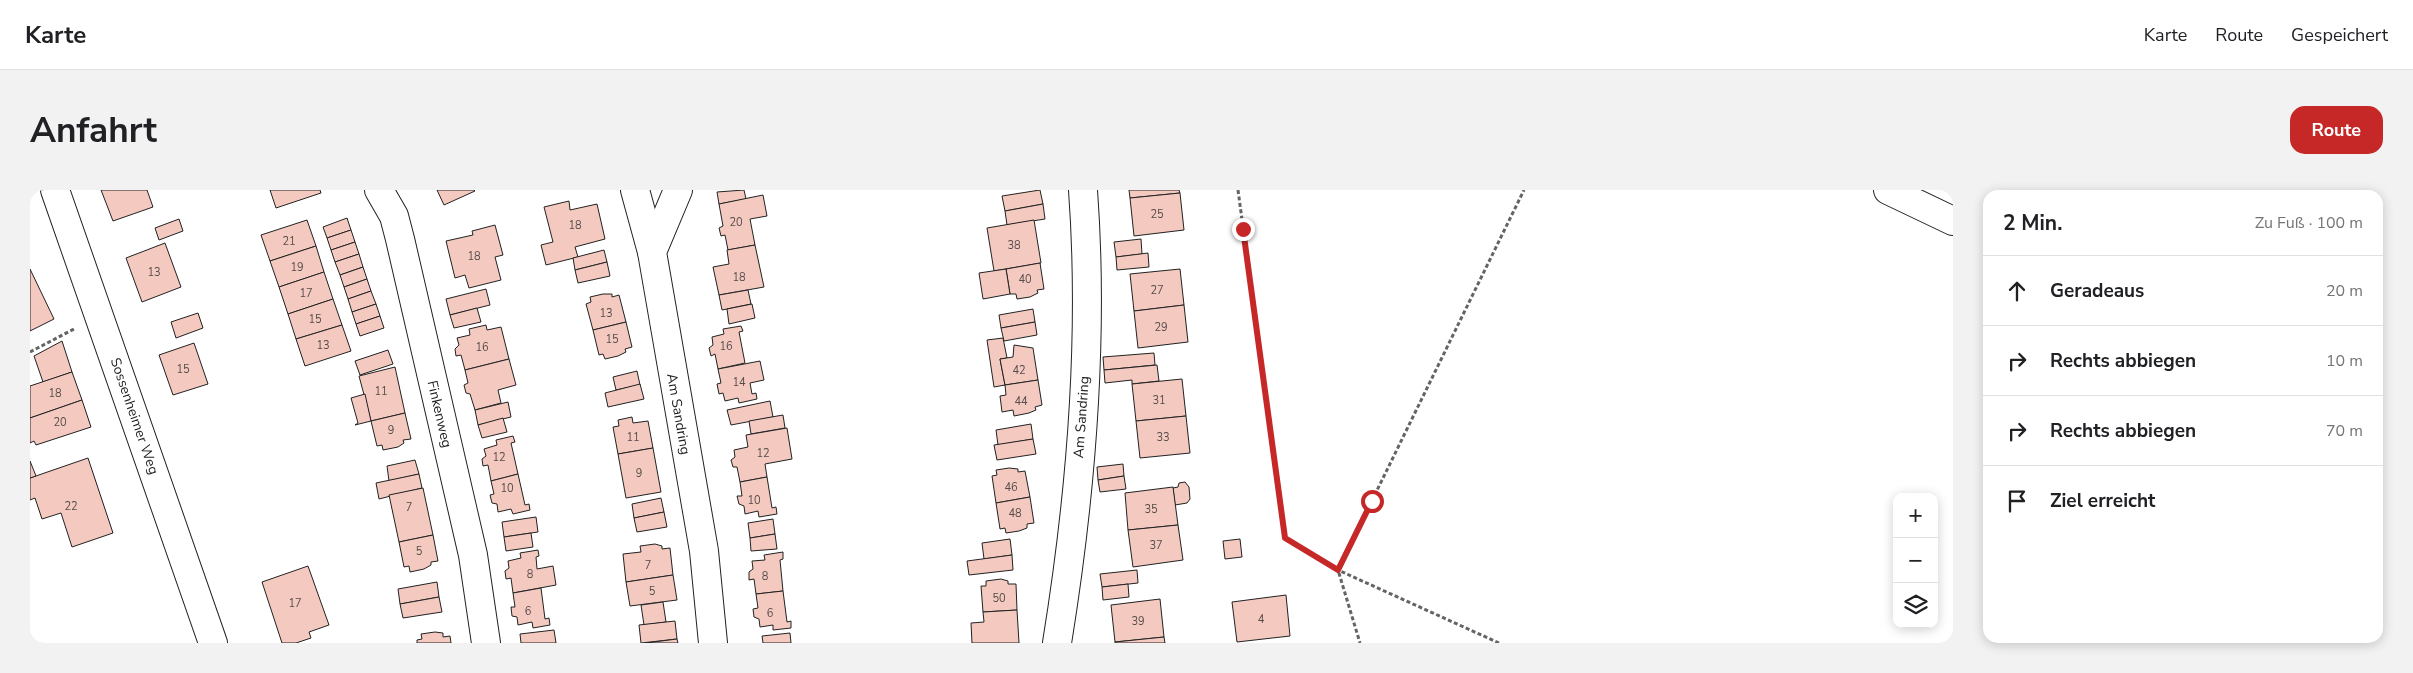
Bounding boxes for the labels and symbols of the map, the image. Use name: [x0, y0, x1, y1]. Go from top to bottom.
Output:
house number: 25: [1150, 207, 1164, 222]
house number: 20: [729, 215, 743, 230]
house number: 18: [568, 218, 582, 233]
route end: [1232, 218, 1255, 241]
house number: 21: [282, 234, 296, 249]
house number: 38: [1007, 238, 1021, 253]
house number: 18: [467, 249, 481, 264]
house number: 19: [290, 260, 304, 275]
house number: 13: [147, 265, 161, 280]
house number: 18: [732, 270, 746, 285]
house number: 40: [1018, 272, 1032, 287]
house number: 27: [1150, 283, 1164, 298]
house number: 17: [299, 286, 313, 301]
house number: 13: [599, 306, 613, 321]
house number: 15: [308, 312, 322, 327]
house number: 29: [1154, 320, 1168, 335]
house number: 15: [605, 332, 619, 347]
house number: 13: [316, 338, 330, 353]
house number: 16: [719, 339, 733, 354]
house number: 16: [475, 340, 489, 355]
street label: Sossenheimer Weg: [106, 355, 163, 477]
house number: 15: [176, 362, 190, 377]
house number: 42: [1012, 363, 1026, 378]
street label: Am Sandring: [662, 372, 695, 456]
house number: 14: [732, 375, 746, 390]
street label: Am Sandring: [1069, 375, 1094, 459]
street label: Finkenweg: [423, 379, 456, 450]
house number: 11: [374, 384, 388, 399]
house number: 18: [48, 386, 62, 401]
house number: 31: [1152, 393, 1166, 408]
house number: 44: [1014, 394, 1028, 409]
house number: 20: [53, 415, 67, 430]
house number: 9: [388, 423, 394, 438]
house number: 11: [626, 430, 640, 445]
house number: 33: [1156, 430, 1170, 445]
house number: 12: [756, 446, 770, 461]
house number: 12: [492, 450, 506, 465]
house number: 9: [636, 466, 642, 481]
house number: 46: [1004, 480, 1018, 495]
house number: 10: [500, 481, 514, 496]
route start: [1361, 490, 1384, 513]
house number: 10: [747, 493, 761, 508]
house number: 22: [64, 499, 78, 514]
house number: 7: [406, 500, 412, 515]
house number: 35: [1144, 502, 1158, 517]
house number: 48: [1008, 506, 1022, 521]
house number: 37: [1149, 538, 1163, 553]
house number: 5: [416, 544, 423, 559]
house number: 7: [645, 558, 651, 573]
house number: 8: [527, 567, 534, 582]
house number: 8: [762, 569, 769, 584]
house number: 5: [649, 584, 656, 599]
house number: 50: [992, 591, 1006, 606]
house number: 17: [288, 596, 302, 611]
house number: 6: [525, 604, 532, 619]
house number: 6: [767, 606, 774, 621]
house number: 4: [1258, 612, 1265, 627]
house number: 39: [1131, 614, 1145, 629]

